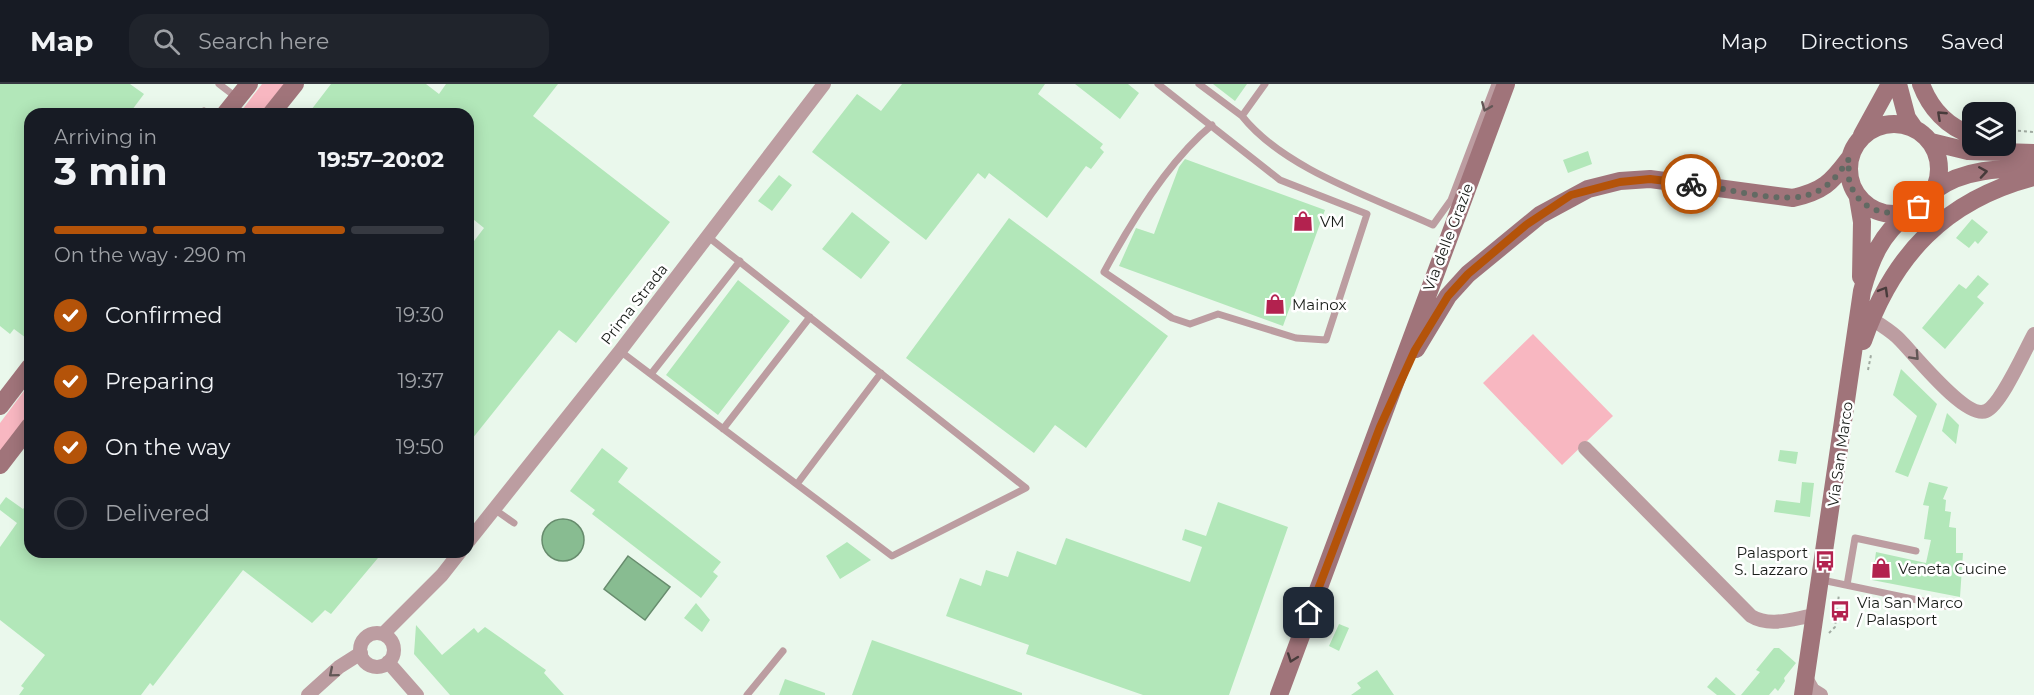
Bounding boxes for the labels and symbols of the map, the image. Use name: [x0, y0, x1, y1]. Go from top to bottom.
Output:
one-way arrow: [1481, 100, 1493, 111]
one-way arrow: [1938, 111, 1948, 122]
courier: [1661, 154, 1721, 214]
one-way arrow: [1978, 166, 1987, 178]
street label: Via delle Grazie: [1419, 180, 1477, 294]
pin: [1893, 181, 1944, 232]
shop icon: VM: [1291, 209, 1315, 233]
place label: VM: [1320, 212, 1345, 231]
street label: Prima Strada: [596, 260, 672, 348]
one-way arrow: [1876, 287, 1888, 297]
shop icon: Mainox: [1263, 292, 1287, 316]
place label: Mainox: [1292, 295, 1347, 314]
one-way arrow: [1908, 349, 1919, 359]
street label: Via San Marco: [1823, 400, 1857, 508]
place label: Palasport S. Lazzaro: [1734, 543, 1808, 579]
bus stop icon: Palasport S. Lazzaro: [1813, 549, 1837, 573]
shop icon: Veneta Cucine: [1869, 556, 1893, 580]
place label: Veneta Cucine: [1898, 559, 2007, 578]
pin: [1283, 587, 1334, 638]
place label: Via San Marco / Palasport: [1856, 593, 1963, 629]
bus stop icon: Via San Marco / Palasport: [1828, 599, 1852, 623]
one-way arrow: [1287, 652, 1299, 663]
one-way arrow: [329, 666, 340, 677]

